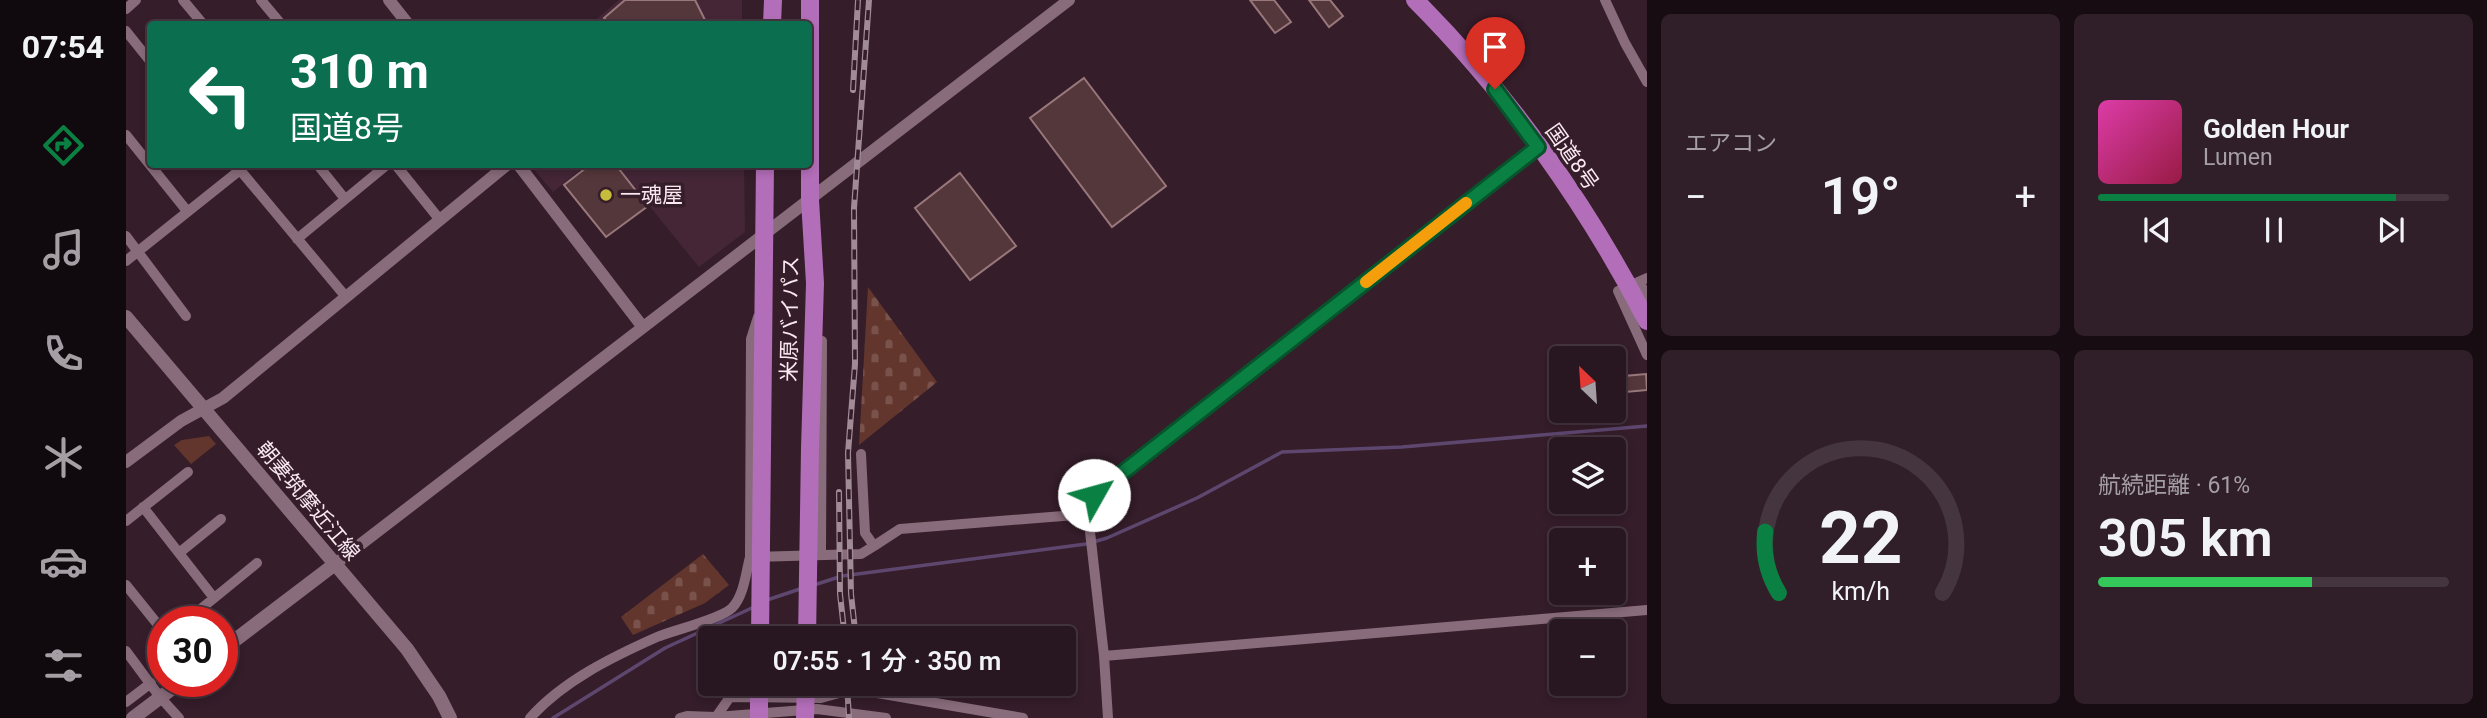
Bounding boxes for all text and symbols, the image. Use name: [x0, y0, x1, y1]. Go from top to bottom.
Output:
pin: [1465, 17, 1525, 89]
text: 07:54: [22, 28, 104, 66]
icon: arrive: [1476, 28, 1514, 66]
text: 310 m: [290, 43, 429, 100]
icon: left: [175, 49, 266, 140]
text: 国道8号: [290, 109, 404, 147]
text: Golden Hour: [2203, 114, 2349, 144]
street label: 国道8号: [1541, 119, 1603, 195]
icon: directions: [39, 121, 88, 170]
text: エアコン: [1685, 130, 1777, 157]
text: Lumen: [2203, 144, 2273, 171]
text: 19°: [1821, 166, 1900, 227]
text: −: [1685, 175, 1707, 219]
text: +: [2014, 175, 2036, 219]
place label: 一魂屋: [620, 183, 683, 207]
marker: 一魂屋: [598, 187, 614, 203]
icon: previous: [2138, 211, 2176, 249]
icon: pause: [2255, 211, 2293, 249]
icon: next: [2372, 211, 2410, 249]
icon: music: [39, 225, 88, 274]
street label: 米原バイパス: [777, 256, 803, 382]
icon: phone: [39, 329, 88, 378]
north arrow: [1549, 346, 1626, 424]
map controls: [1549, 346, 1626, 696]
icon: climate: [39, 433, 88, 482]
street label: 朝妻筑摩近江線: [252, 437, 364, 565]
button: layers: [1549, 437, 1626, 514]
position arrow: [1057, 458, 1131, 532]
text: 航続距離 · 61%: [2098, 472, 2250, 499]
text: 22: [1819, 495, 1902, 581]
text: 305 km: [2098, 508, 2273, 569]
button: +: [1549, 528, 1626, 605]
icon: car: [39, 537, 88, 586]
text: km/h: [1831, 577, 1890, 606]
speed limit sign: 30: [147, 606, 238, 697]
button: −: [1549, 619, 1626, 696]
icon: filters: [39, 641, 88, 690]
text: 07:55 · 1 分 · 350 m: [773, 646, 1001, 676]

